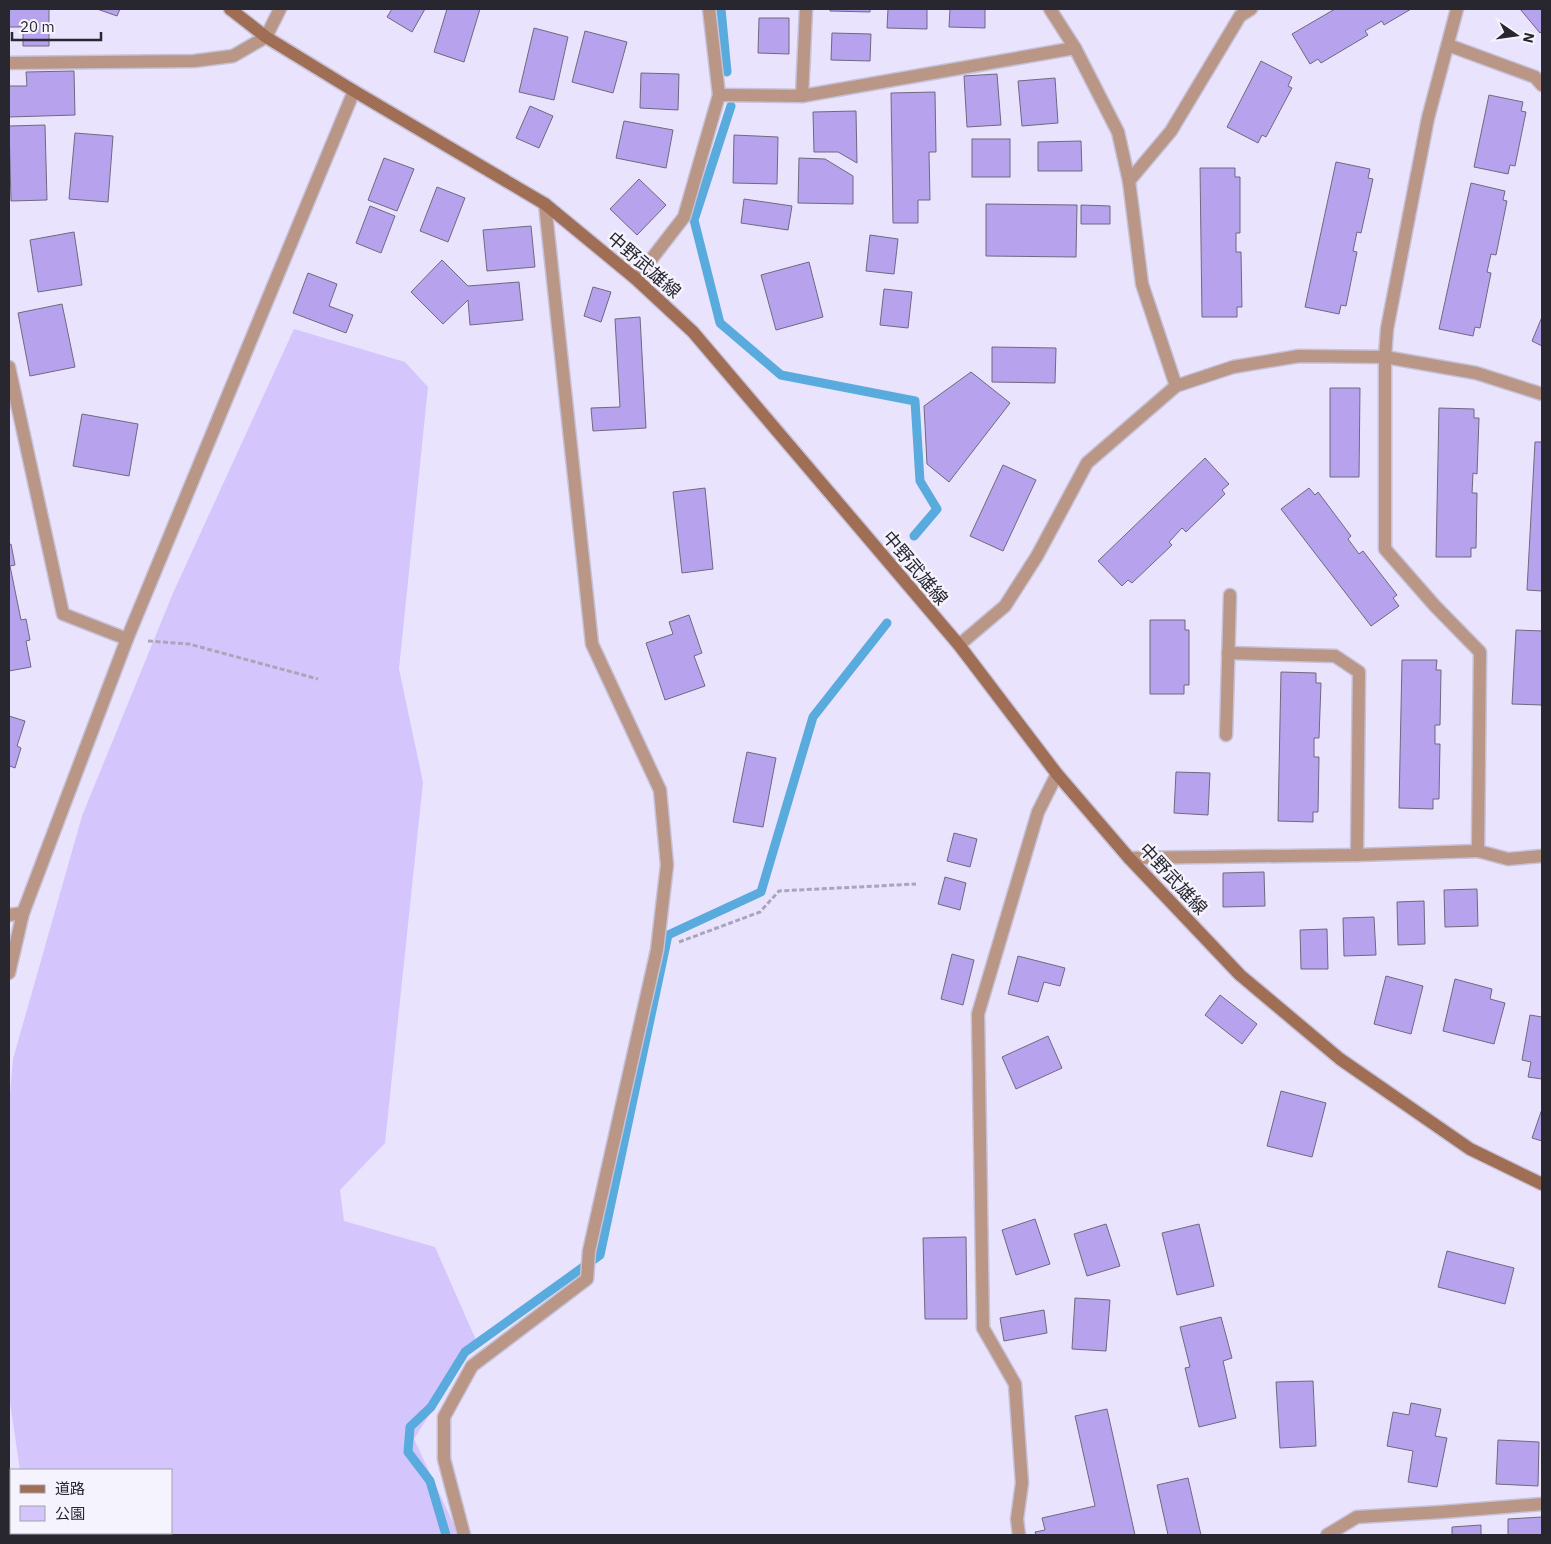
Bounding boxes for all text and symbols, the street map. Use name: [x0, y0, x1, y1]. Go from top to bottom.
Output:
scale bar: [12, 10, 101, 42]
north arrow: [1491, 10, 1541, 60]
text: 20 m: [20, 17, 55, 36]
text: N: [1519, 31, 1539, 45]
street label: 中野武雄線: [603, 226, 686, 303]
street label: 中野武雄線: [878, 526, 953, 610]
street label: 中野武雄線: [1134, 838, 1212, 919]
legend: [10, 1469, 172, 1534]
text: 道路: [55, 1479, 85, 1498]
text: 公園: [55, 1504, 85, 1523]

